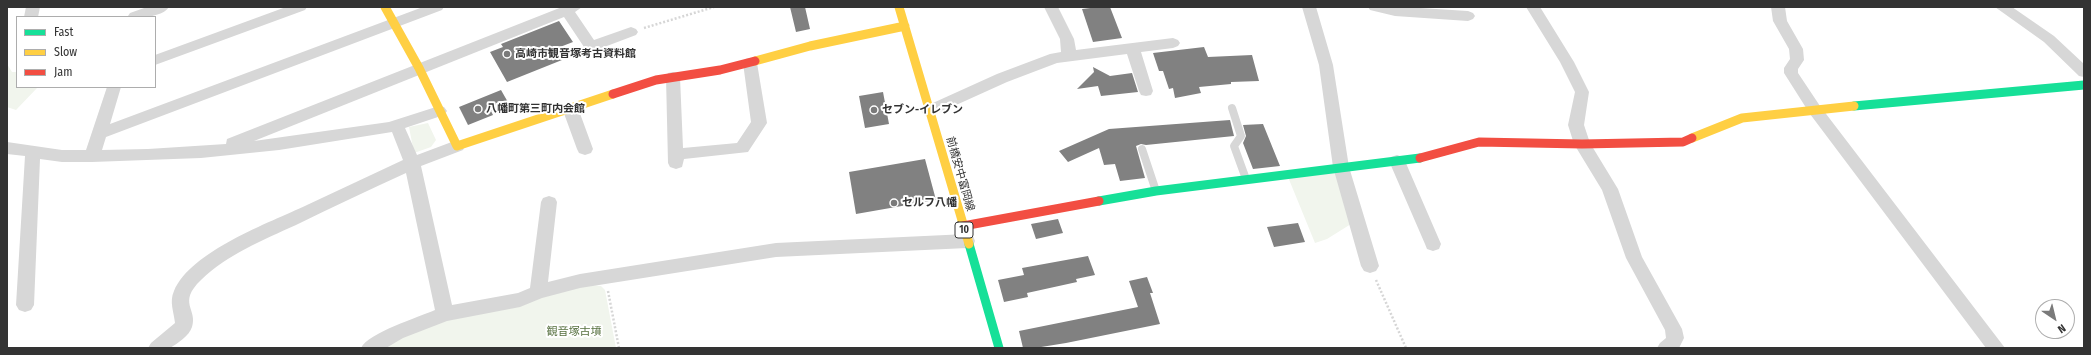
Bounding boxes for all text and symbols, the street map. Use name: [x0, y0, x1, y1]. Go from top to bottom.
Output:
legend: [16, 16, 156, 88]
text: Fast: [54, 25, 73, 39]
text: Slow: [54, 45, 77, 59]
place label: 高崎市観音塚考古資料館: [515, 47, 636, 61]
marker: 高崎市観音塚考古資料館: [502, 49, 512, 59]
text: Jam: [54, 65, 72, 79]
place label: 八幡町第三町内会館: [486, 102, 585, 116]
place label: セブン-イレブン: [882, 103, 963, 117]
marker: 八幡町第三町内会館: [473, 104, 483, 114]
marker: セブン-イレブン: [869, 105, 879, 115]
street label: 前橋安中富岡線: [943, 135, 977, 213]
place label: セルフ八幡: [902, 196, 957, 210]
marker: セルフ八幡: [889, 198, 899, 208]
road number: 10: [955, 222, 973, 238]
north arrow: [2035, 299, 2075, 339]
text: N: [2055, 321, 2068, 336]
park label: 観音塚古墳: [547, 325, 601, 339]

